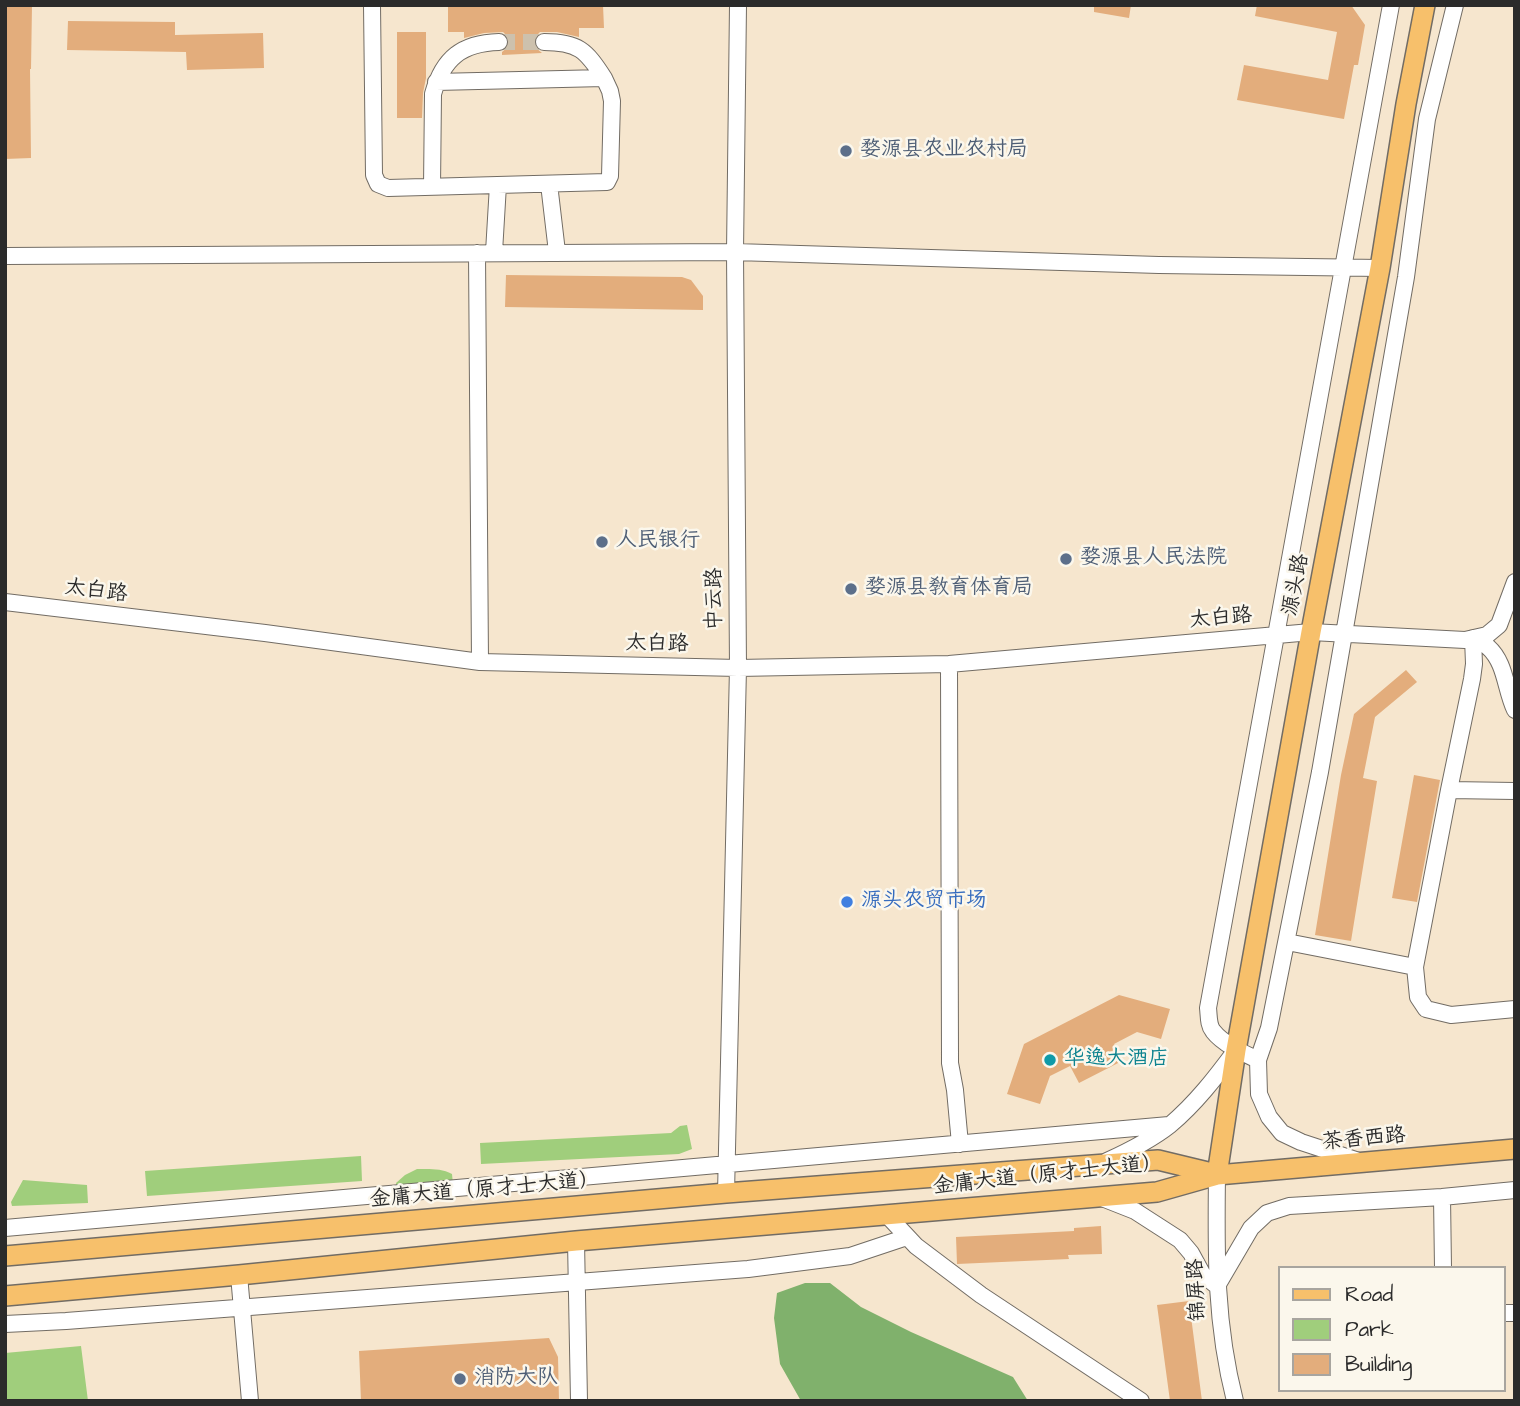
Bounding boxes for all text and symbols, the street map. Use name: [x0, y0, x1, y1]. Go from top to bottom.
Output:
place label: 婺源县农业农村局: [860, 138, 1028, 164]
marker: 婺源县农业农村局: [838, 143, 854, 159]
place label: 人民银行: [616, 529, 700, 555]
marker: 人民银行: [594, 534, 610, 550]
place label: 婺源县人民法院: [1080, 546, 1227, 572]
marker: 婺源县人民法院: [1058, 551, 1074, 567]
street label: 源头路: [1279, 552, 1315, 618]
street label: 中云路: [703, 568, 729, 630]
street label: 太白路: [63, 576, 129, 608]
place label: 婺源县教育体育局: [865, 576, 1033, 602]
marker: 婺源县教育体育局: [843, 581, 859, 597]
street label: 太白路: [1189, 604, 1253, 634]
street label: 太白路: [625, 632, 689, 658]
place label: 源头农贸市场: [861, 889, 987, 915]
marker: 源头农贸市场: [839, 894, 855, 910]
place label: 华逸大酒店: [1064, 1047, 1169, 1073]
marker: 华逸大酒店: [1042, 1052, 1058, 1068]
street label: 茶香西路: [1321, 1124, 1407, 1156]
street label: 金庸大道（原才士大道）: [932, 1151, 1164, 1201]
street label: 金庸大道（原才士大道）: [369, 1168, 601, 1214]
street label: 锦屏路: [1184, 1258, 1212, 1322]
legend: [1278, 1266, 1506, 1392]
text: Road: [1345, 1280, 1393, 1309]
text: Park: [1345, 1315, 1394, 1344]
text: Building: [1345, 1350, 1412, 1379]
place label: 消防大队: [474, 1366, 558, 1392]
marker: 消防大队: [452, 1371, 468, 1387]

